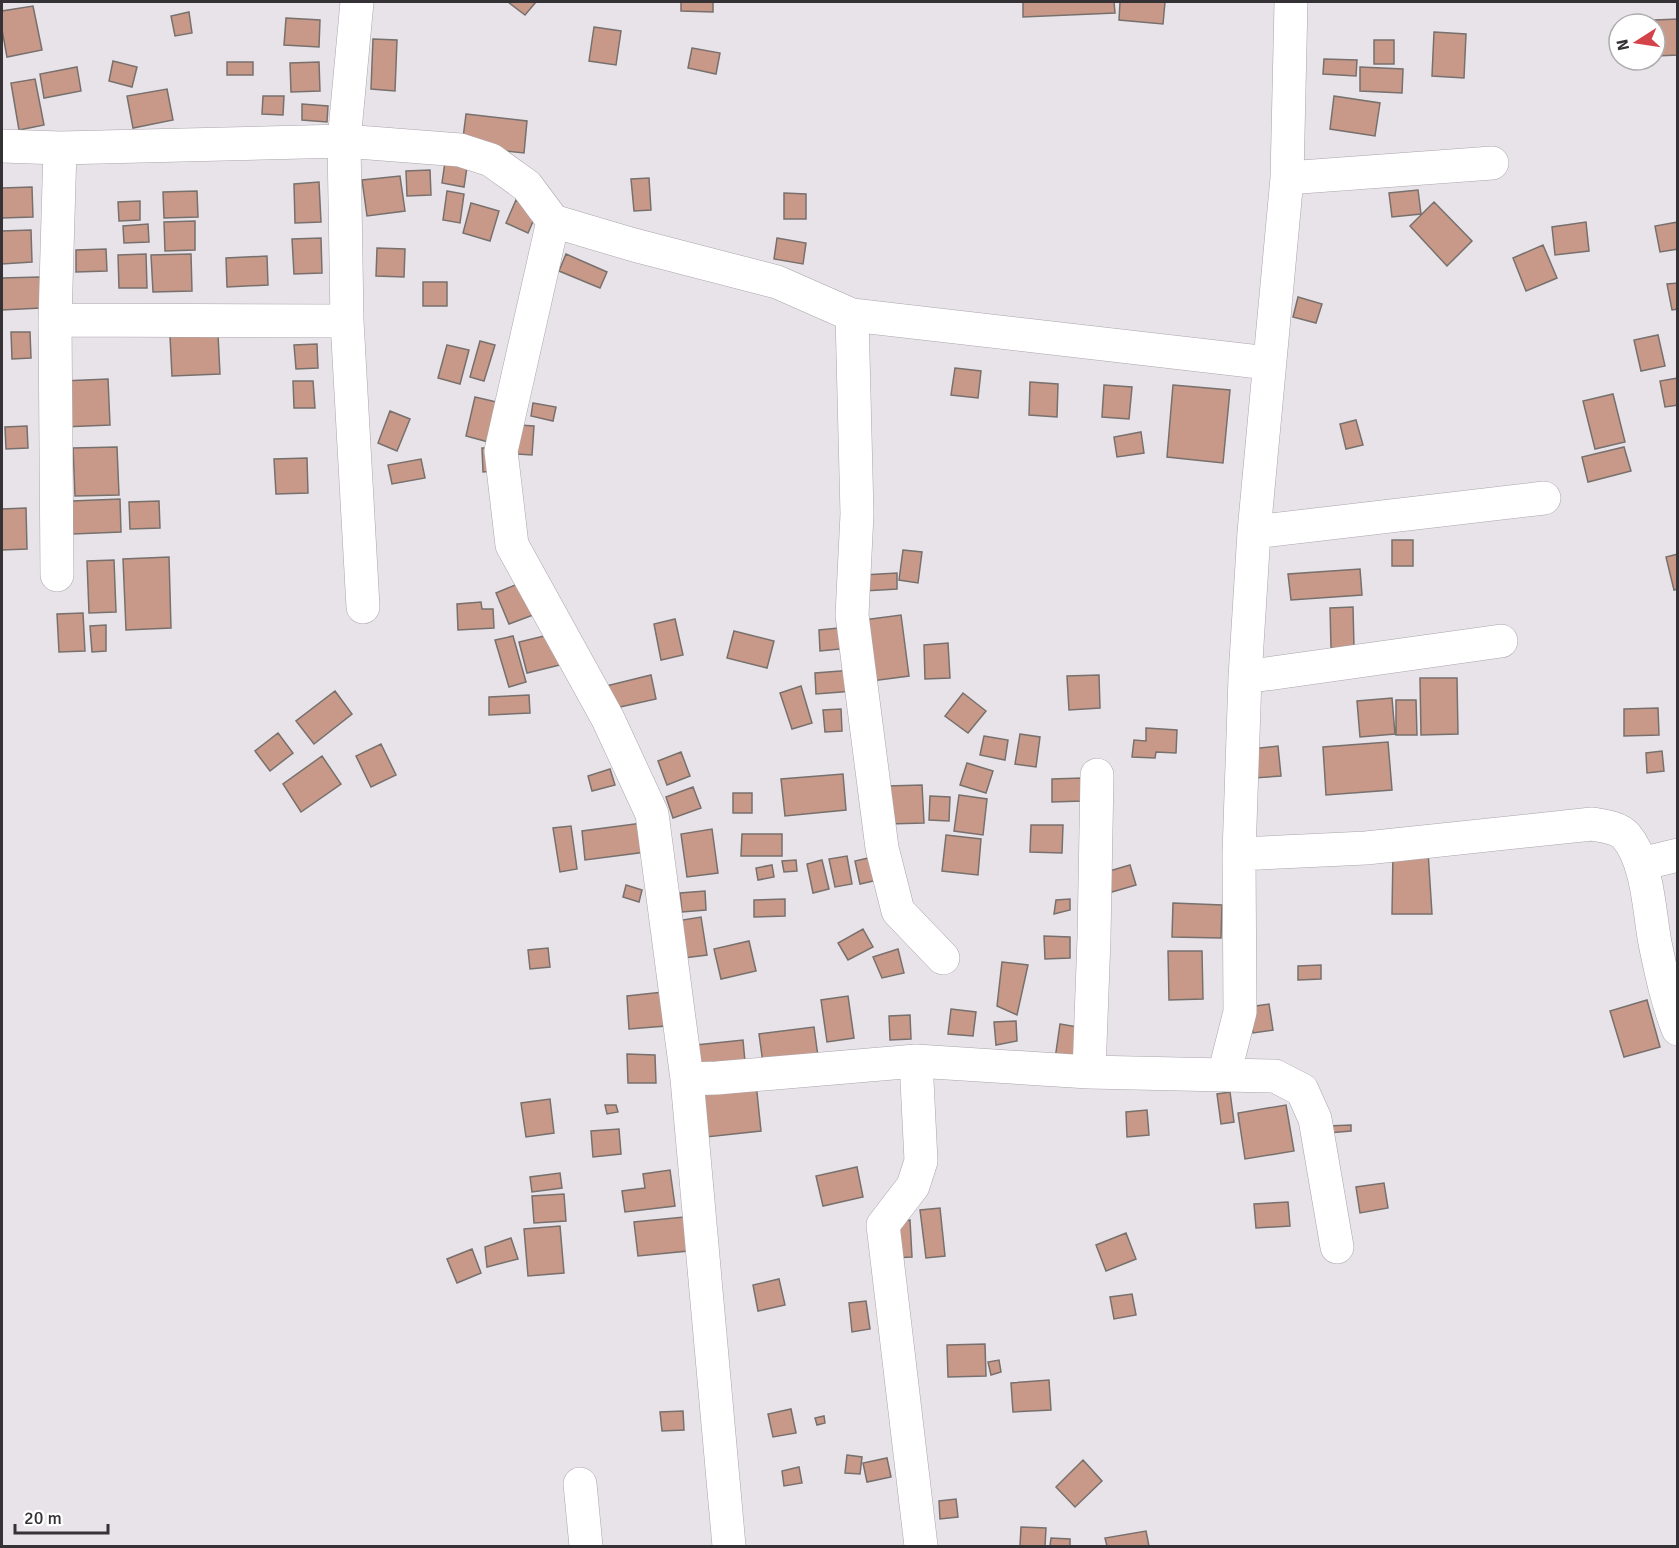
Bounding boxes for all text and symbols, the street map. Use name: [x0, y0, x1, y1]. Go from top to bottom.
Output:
north arrow: [1607, 12, 1667, 72]
text: N: [1612, 37, 1634, 52]
scale bar: [15, 1497, 108, 1535]
text: 20 m: [24, 1507, 62, 1529]

